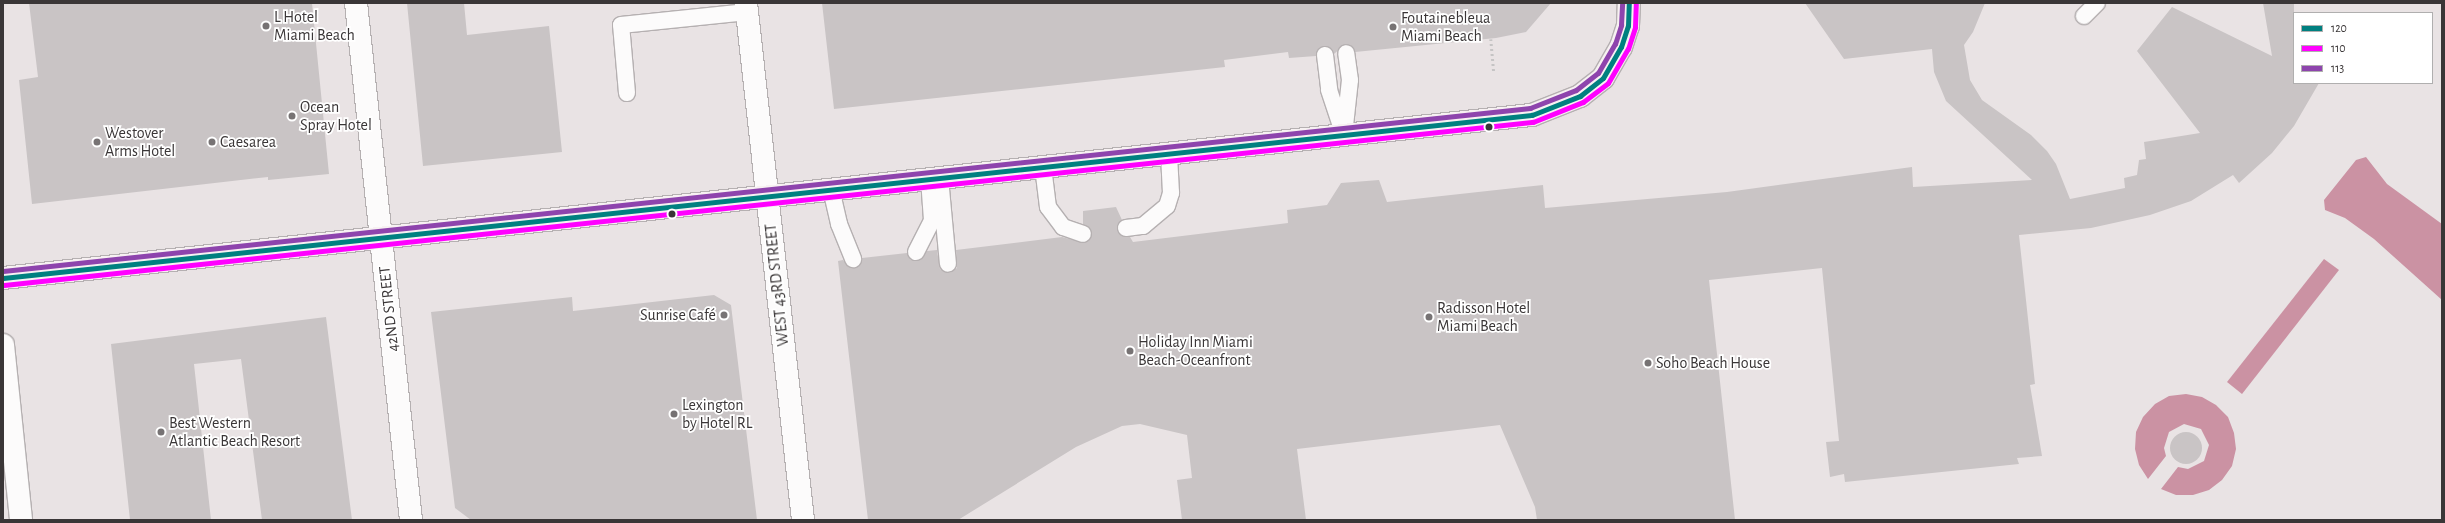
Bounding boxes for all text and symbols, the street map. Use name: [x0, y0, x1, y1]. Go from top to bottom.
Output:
place label: L Hotel Miami Beach: [274, 7, 355, 45]
place label: Foutainebleua Miami Beach: [1401, 8, 1490, 46]
legend: [2293, 12, 2433, 84]
marker: L Hotel Miami Beach: [261, 21, 271, 31]
marker: Foutainebleua Miami Beach: [1388, 22, 1398, 32]
text: 120: [2331, 22, 2347, 34]
text: 110: [2331, 42, 2346, 54]
text: 113: [2331, 62, 2344, 74]
place label: Ocean Spray Hotel: [300, 97, 372, 135]
marker: Ocean Spray Hotel: [287, 111, 297, 121]
unlabelled marker: [1484, 122, 1494, 132]
place label: Westover Arms Hotel: [105, 123, 175, 161]
place label: Caesarea: [220, 132, 276, 152]
marker: Westover Arms Hotel: [92, 137, 102, 147]
marker: Caesarea: [207, 137, 217, 147]
unlabelled marker: [667, 209, 677, 219]
street label: WEST 43RD STREET: [761, 223, 793, 347]
street label: 42ND STREET: [375, 265, 403, 353]
place label: Radisson Hotel Miami Beach: [1437, 298, 1530, 336]
place label: Sunrise Café: [640, 305, 716, 325]
marker: Sunrise Café: [719, 310, 729, 320]
marker: Radisson Hotel Miami Beach: [1424, 312, 1434, 322]
place label: Holiday Inn Miami Beach-Oceanfront: [1138, 332, 1253, 370]
marker: Holiday Inn Miami Beach-Oceanfront: [1125, 346, 1135, 356]
place label: Soho Beach House: [1656, 353, 1770, 373]
marker: Soho Beach House: [1643, 358, 1653, 368]
place label: Lexington by Hotel RL: [682, 395, 752, 433]
marker: Lexington by Hotel RL: [669, 409, 679, 419]
place label: Best Western Atlantic Beach Resort: [169, 413, 300, 451]
marker: Best Western Atlantic Beach Resort: [156, 427, 166, 437]

